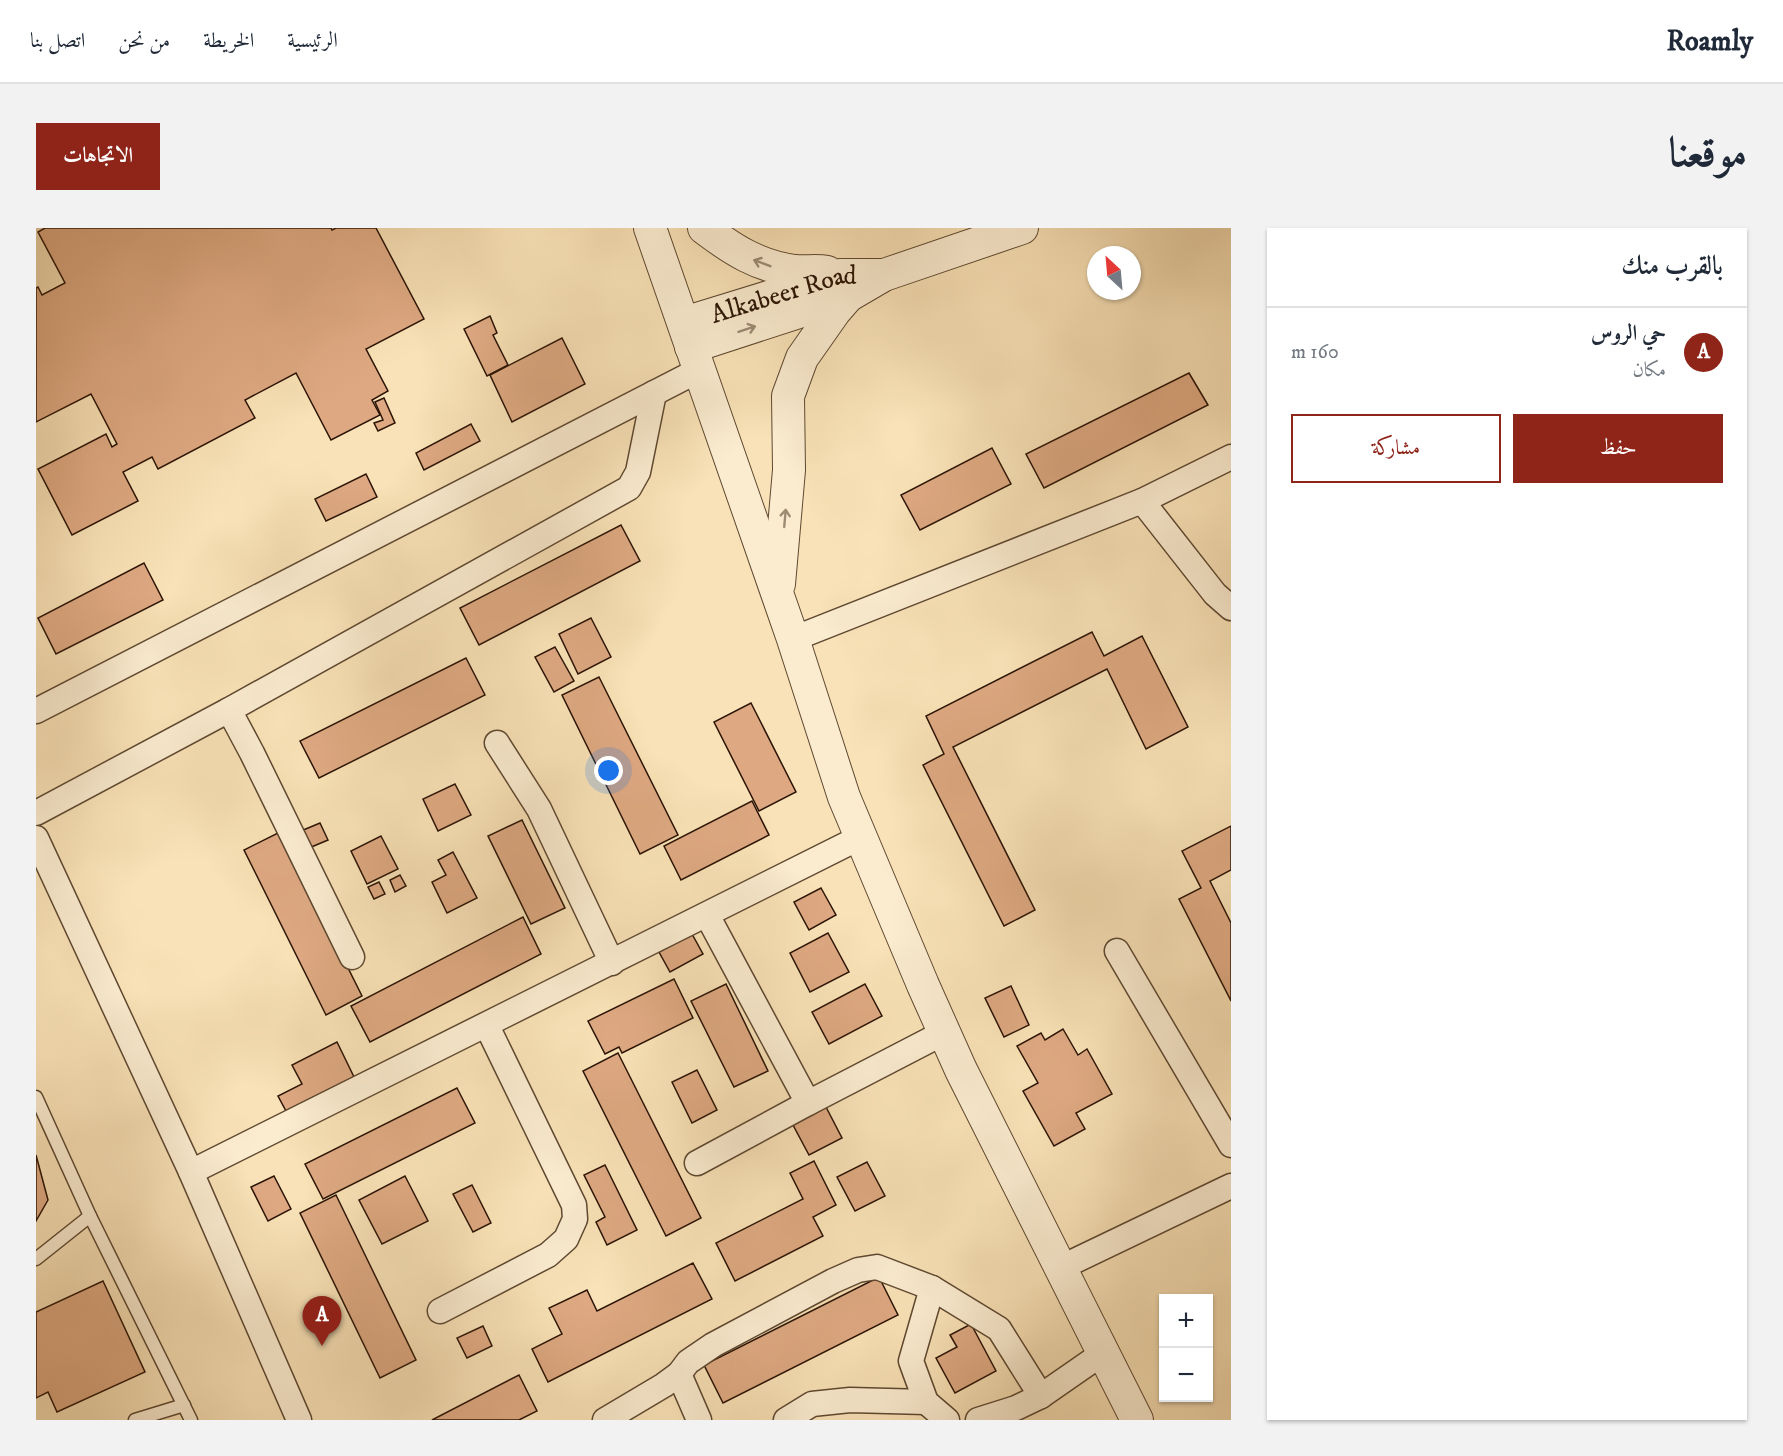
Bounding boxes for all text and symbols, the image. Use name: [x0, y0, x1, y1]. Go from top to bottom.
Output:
text: Roamly: [1667, 24, 1753, 59]
text: اتصل بنا: [30, 28, 85, 54]
text: من نحن: [118, 28, 170, 54]
text: الخريطة: [203, 28, 254, 54]
text: الرئيسية: [287, 28, 338, 54]
button: الاتجاهات: [36, 123, 160, 190]
text: موقعنا: [1669, 128, 1747, 180]
north arrow: [1087, 246, 1141, 300]
text: بالقرب منك: [1621, 250, 1723, 283]
one-way arrow: [753, 257, 772, 268]
street label: Alkabeer Road: [707, 260, 856, 332]
text: حي الروس: [1591, 320, 1666, 347]
one-way arrow: [737, 323, 756, 334]
text: 160 m: [1291, 340, 1339, 365]
text: A: [1697, 340, 1710, 365]
text: مكان: [1632, 358, 1666, 383]
button: مشاركة: [1291, 414, 1501, 483]
button: حفظ: [1513, 414, 1723, 483]
one-way arrow: [780, 508, 791, 528]
your location: [594, 756, 623, 785]
map controls: [1159, 1294, 1213, 1402]
button: +: [1159, 1294, 1213, 1348]
pin: A: [302, 1296, 342, 1346]
button: −: [1159, 1348, 1213, 1402]

